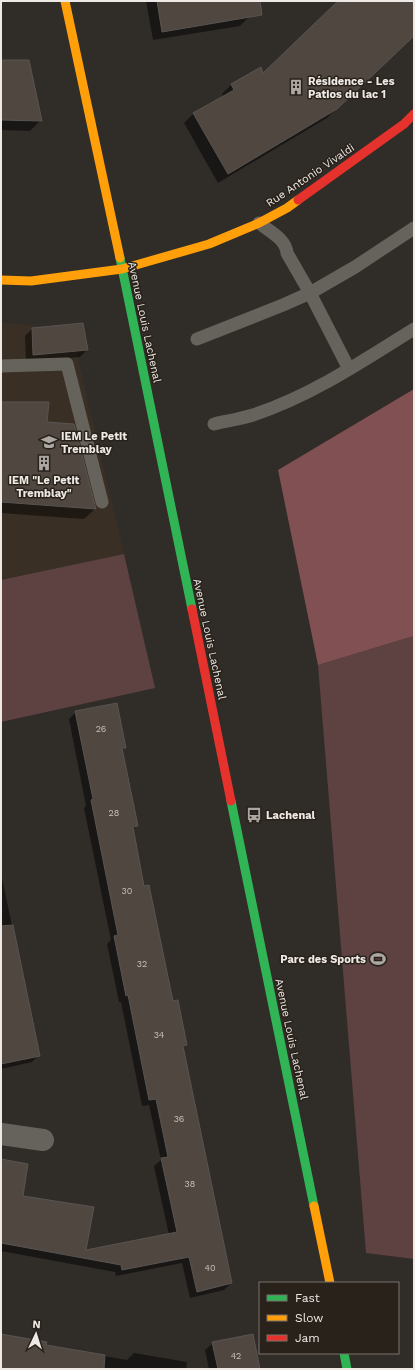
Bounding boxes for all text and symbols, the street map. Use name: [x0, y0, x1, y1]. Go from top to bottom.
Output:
place label: Résidence - Les Patios du lac 1: [308, 75, 395, 101]
building icon: Résidence - Les Patios du lac 1: [287, 78, 305, 96]
street label: Rue Antonio Vivaldi: [264, 141, 357, 210]
street label: Avenue Louis Lachenal: [125, 260, 164, 384]
place label: IEM Le Petit Tremblay: [61, 430, 127, 456]
school or university icon: IEM Le Petit Tremblay: [40, 433, 58, 451]
building icon: IEM "Le Petit Tremblay": [35, 454, 53, 472]
place label: IEM "Le Petit Tremblay": [9, 474, 80, 500]
street label: Avenue Louis Lachenal: [190, 577, 229, 701]
house number: 26: [96, 724, 106, 734]
bus stop icon: Lachenal: [245, 806, 263, 824]
house number: 28: [109, 808, 119, 818]
place label: Lachenal: [266, 809, 316, 822]
house number: 30: [122, 886, 133, 896]
sports icon: Parc des Sports: [369, 950, 387, 968]
place label: Parc des Sports: [280, 953, 366, 966]
house number: 32: [137, 959, 147, 969]
street label: Avenue Louis Lachenal: [272, 977, 311, 1101]
house number: 34: [154, 1030, 165, 1040]
house number: 36: [174, 1114, 184, 1124]
house number: 38: [185, 1179, 195, 1189]
house number: 40: [204, 1263, 216, 1273]
legend: [259, 1282, 399, 1354]
text: Fast: [295, 1291, 320, 1305]
text: Slow: [295, 1311, 323, 1325]
north arrow: [16, 1314, 56, 1354]
text: N: [32, 1318, 41, 1331]
text: Jam: [295, 1331, 320, 1345]
house number: 42: [231, 1351, 241, 1361]

